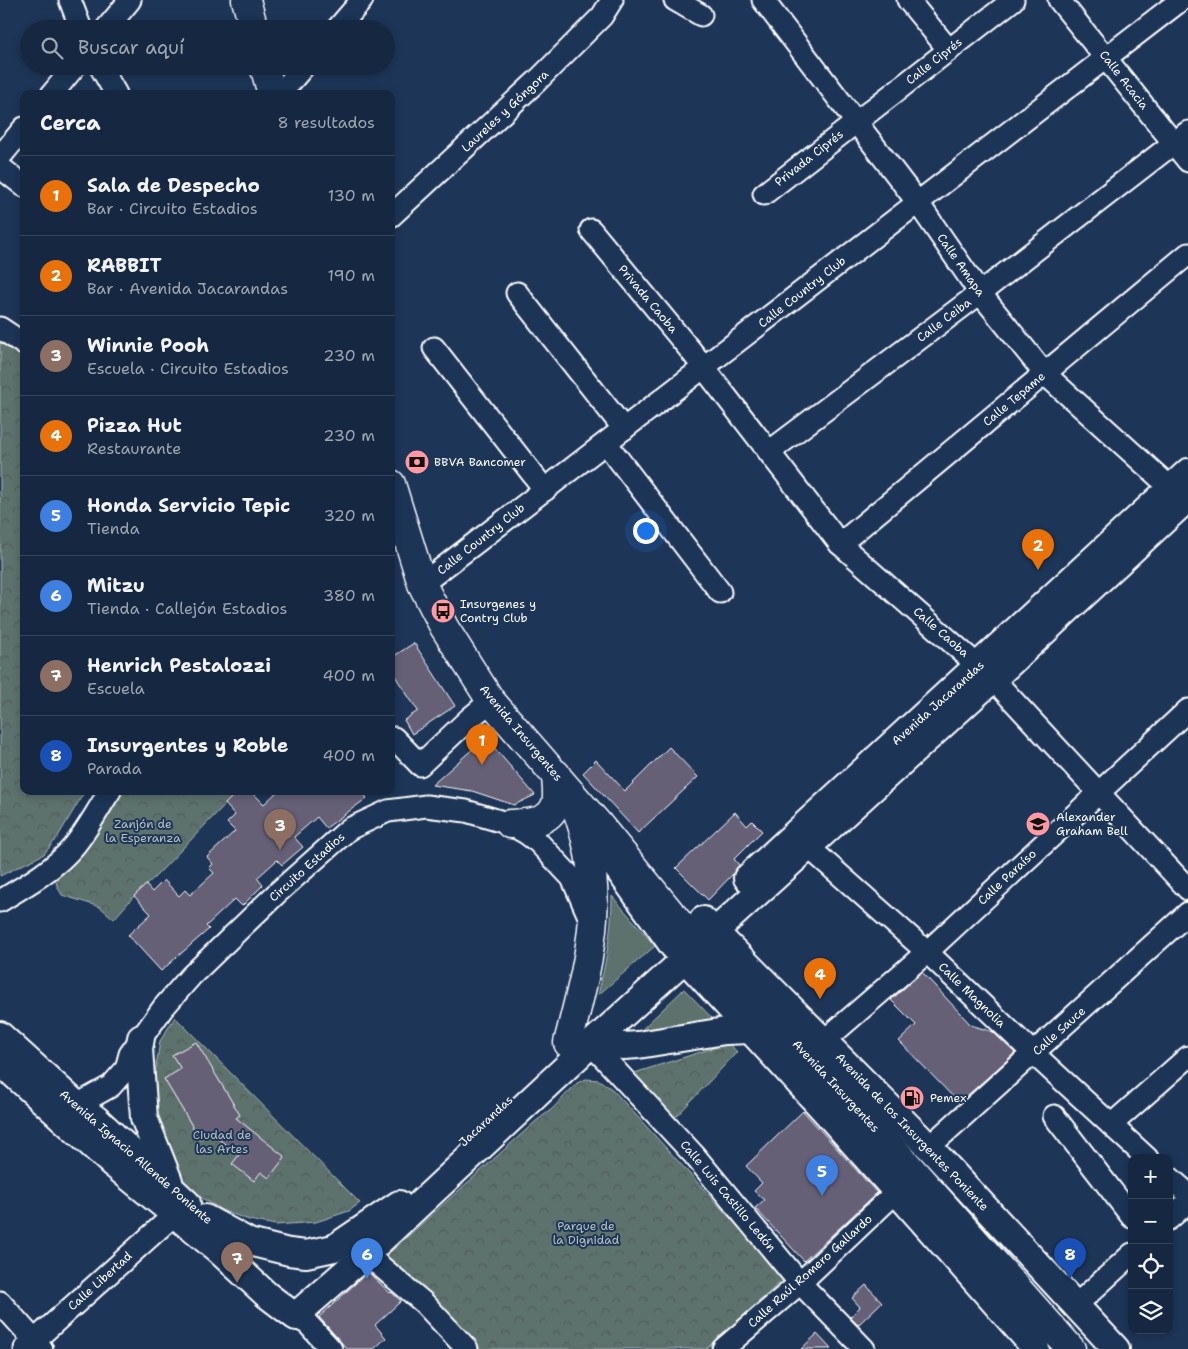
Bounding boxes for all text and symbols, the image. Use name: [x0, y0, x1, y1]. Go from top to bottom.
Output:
search box: [20, 20, 395, 75]
icon: search: [38, 34, 66, 62]
street label: Calle Ciprés: [903, 34, 966, 88]
text: Buscar aquí: [78, 35, 184, 60]
street label: Calle Acacia: [1096, 47, 1152, 113]
street label: Laureles y Góngora: [458, 66, 552, 156]
text: Cerca: [40, 109, 101, 137]
text: 8 resultados: [277, 112, 375, 133]
street label: Privada Ciprés: [771, 126, 847, 190]
text: Sala de Despecho: [87, 173, 260, 198]
text: 1: [52, 185, 60, 206]
text: 130 m: [328, 185, 375, 206]
text: Bar · Circuito Estadios: [87, 198, 258, 219]
street label: Calle Amapa: [933, 230, 989, 300]
text: RABBIT: [87, 253, 162, 278]
street label: Calle Country Club: [755, 253, 849, 331]
street label: Privada Caoba: [615, 262, 682, 337]
text: 2: [50, 265, 62, 286]
text: 190 m: [328, 265, 375, 286]
text: Bar · Avenida Jacarandas: [87, 278, 288, 299]
street label: Calle Ceiba: [914, 294, 975, 346]
text: Winnie Pooh: [87, 333, 209, 358]
text: 3: [50, 345, 62, 366]
text: 230 m: [323, 345, 375, 366]
text: Escuela · Circuito Estadios: [87, 358, 289, 379]
street label: Calle Tepame: [980, 368, 1049, 430]
text: Pizza Hut: [87, 413, 182, 438]
text: 4: [50, 425, 62, 446]
text: 230 m: [323, 425, 375, 446]
text: Restaurante: [87, 438, 181, 459]
bank icon: BBVA Bancomer: [404, 449, 430, 475]
place label: BBVA Bancomer: [434, 454, 526, 470]
text: Honda Servicio Tepic: [87, 493, 290, 518]
street label: Calle Country Club: [434, 500, 528, 578]
text: 5: [51, 505, 61, 526]
text: 320 m: [324, 505, 375, 526]
text: Tienda: [87, 518, 140, 539]
your location: [633, 518, 659, 544]
pin: 2: [1022, 529, 1054, 570]
text: Mitzu: [87, 573, 145, 598]
text: 6: [50, 585, 62, 606]
text: 380 m: [323, 585, 375, 606]
place label: Insurgenes y Contry Club: [460, 596, 536, 626]
text: Tienda · Callejón Estadios: [87, 598, 287, 619]
bus stop icon: Insurgenes y Contry Club: [430, 598, 456, 624]
street label: Calle Caoba: [910, 603, 973, 661]
text: Henrich Pestalozzi: [87, 653, 271, 678]
street label: Avenida Jacarandas: [888, 657, 988, 749]
text: 7: [50, 665, 62, 686]
text: 400 m: [322, 665, 375, 686]
text: Escuela: [87, 678, 145, 699]
street label: Avenida Insurgentes: [476, 682, 566, 785]
pin: 1: [466, 724, 498, 765]
text: Insurgentes y Roble: [87, 733, 288, 758]
text: 8: [50, 745, 62, 766]
text: 400 m: [322, 745, 375, 766]
text: Parada: [87, 758, 142, 779]
pin: 3: [264, 809, 296, 850]
place label: Alexander Graham Bell: [1056, 809, 1128, 839]
school or university icon: Alexander Graham Bell: [1025, 811, 1051, 837]
park label: Zanjón de la Esperanza: [105, 816, 181, 846]
street label: Circuito Estadios: [266, 829, 348, 905]
street label: Calle Paraíso: [974, 846, 1040, 908]
pin: 4: [804, 958, 836, 999]
street label: Calle Magnolia: [935, 959, 1009, 1032]
street label: Calle Sauce: [1029, 1003, 1089, 1059]
street label: Avenida Insurgentes: [789, 1036, 883, 1136]
street label: Avenida de los Insurgentes Poniente: [832, 1049, 992, 1215]
fuel station icon: Pemex: [899, 1085, 925, 1111]
street label: Avenida Ignacio Allende Poniente: [56, 1086, 216, 1228]
place label: Pemex: [930, 1090, 966, 1106]
street label: Jacarandas: [456, 1092, 516, 1150]
park label: Ciudad de las Artes: [193, 1127, 251, 1157]
street label: Calle Luis Castillo Ledón: [677, 1137, 779, 1255]
map controls: [1128, 1154, 1173, 1334]
button: +: [1128, 1154, 1173, 1199]
pin: 5: [806, 1155, 838, 1196]
button: −: [1128, 1199, 1173, 1244]
street label: Calle Raúl Romero Gallardo: [744, 1211, 876, 1331]
park label: Parque de la Dignidad: [553, 1218, 620, 1248]
pin: 6: [351, 1238, 383, 1279]
pin: 8: [1054, 1238, 1086, 1279]
pin: 7: [221, 1242, 253, 1283]
button: locate: [1128, 1244, 1173, 1289]
street label: Calle Libertad: [65, 1248, 136, 1314]
button: layers: [1128, 1289, 1173, 1334]

